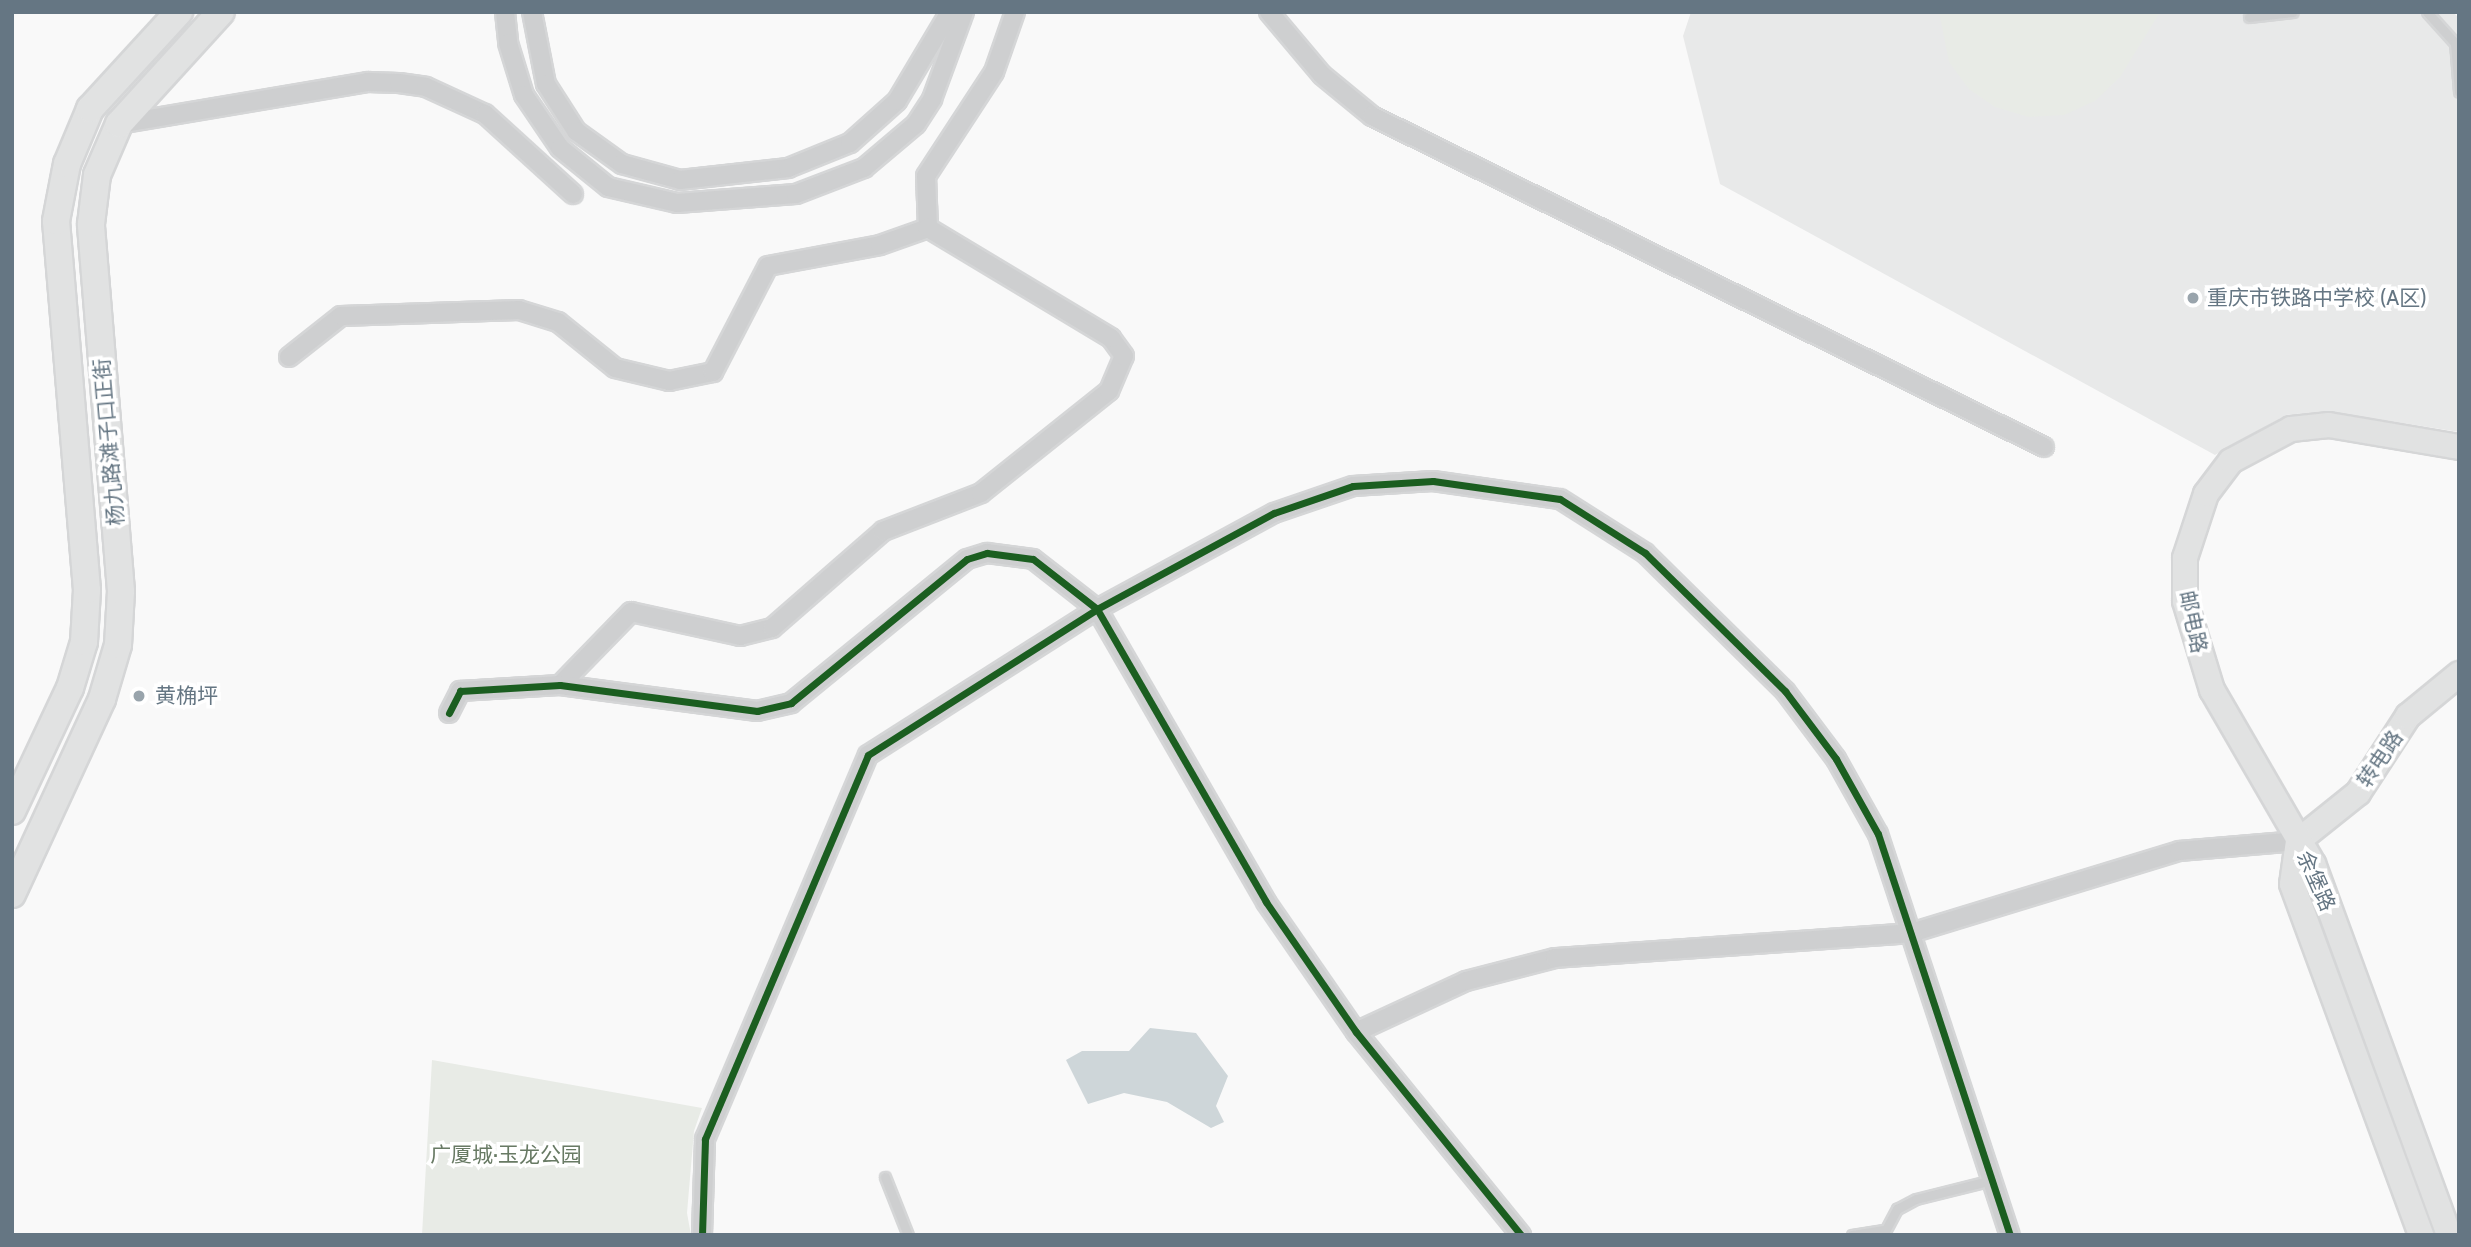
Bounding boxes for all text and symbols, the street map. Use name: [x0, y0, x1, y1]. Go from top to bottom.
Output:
place label: 重庆市铁路中学校 (A区): [2207, 285, 2427, 311]
marker: 重庆市铁路中学校 (A区): [2185, 290, 2201, 306]
street label: 杨九路滩子口正街: [89, 357, 129, 527]
street label: 邮电路: [2174, 589, 2212, 655]
place label: 黄桷坪: [155, 683, 218, 709]
marker: 黄桷坪: [129, 686, 149, 706]
street label: 转电路: [2352, 726, 2408, 792]
street label: 余堡路: [2292, 847, 2340, 915]
park label: 广厦城·玉龙公园: [430, 1142, 582, 1168]

